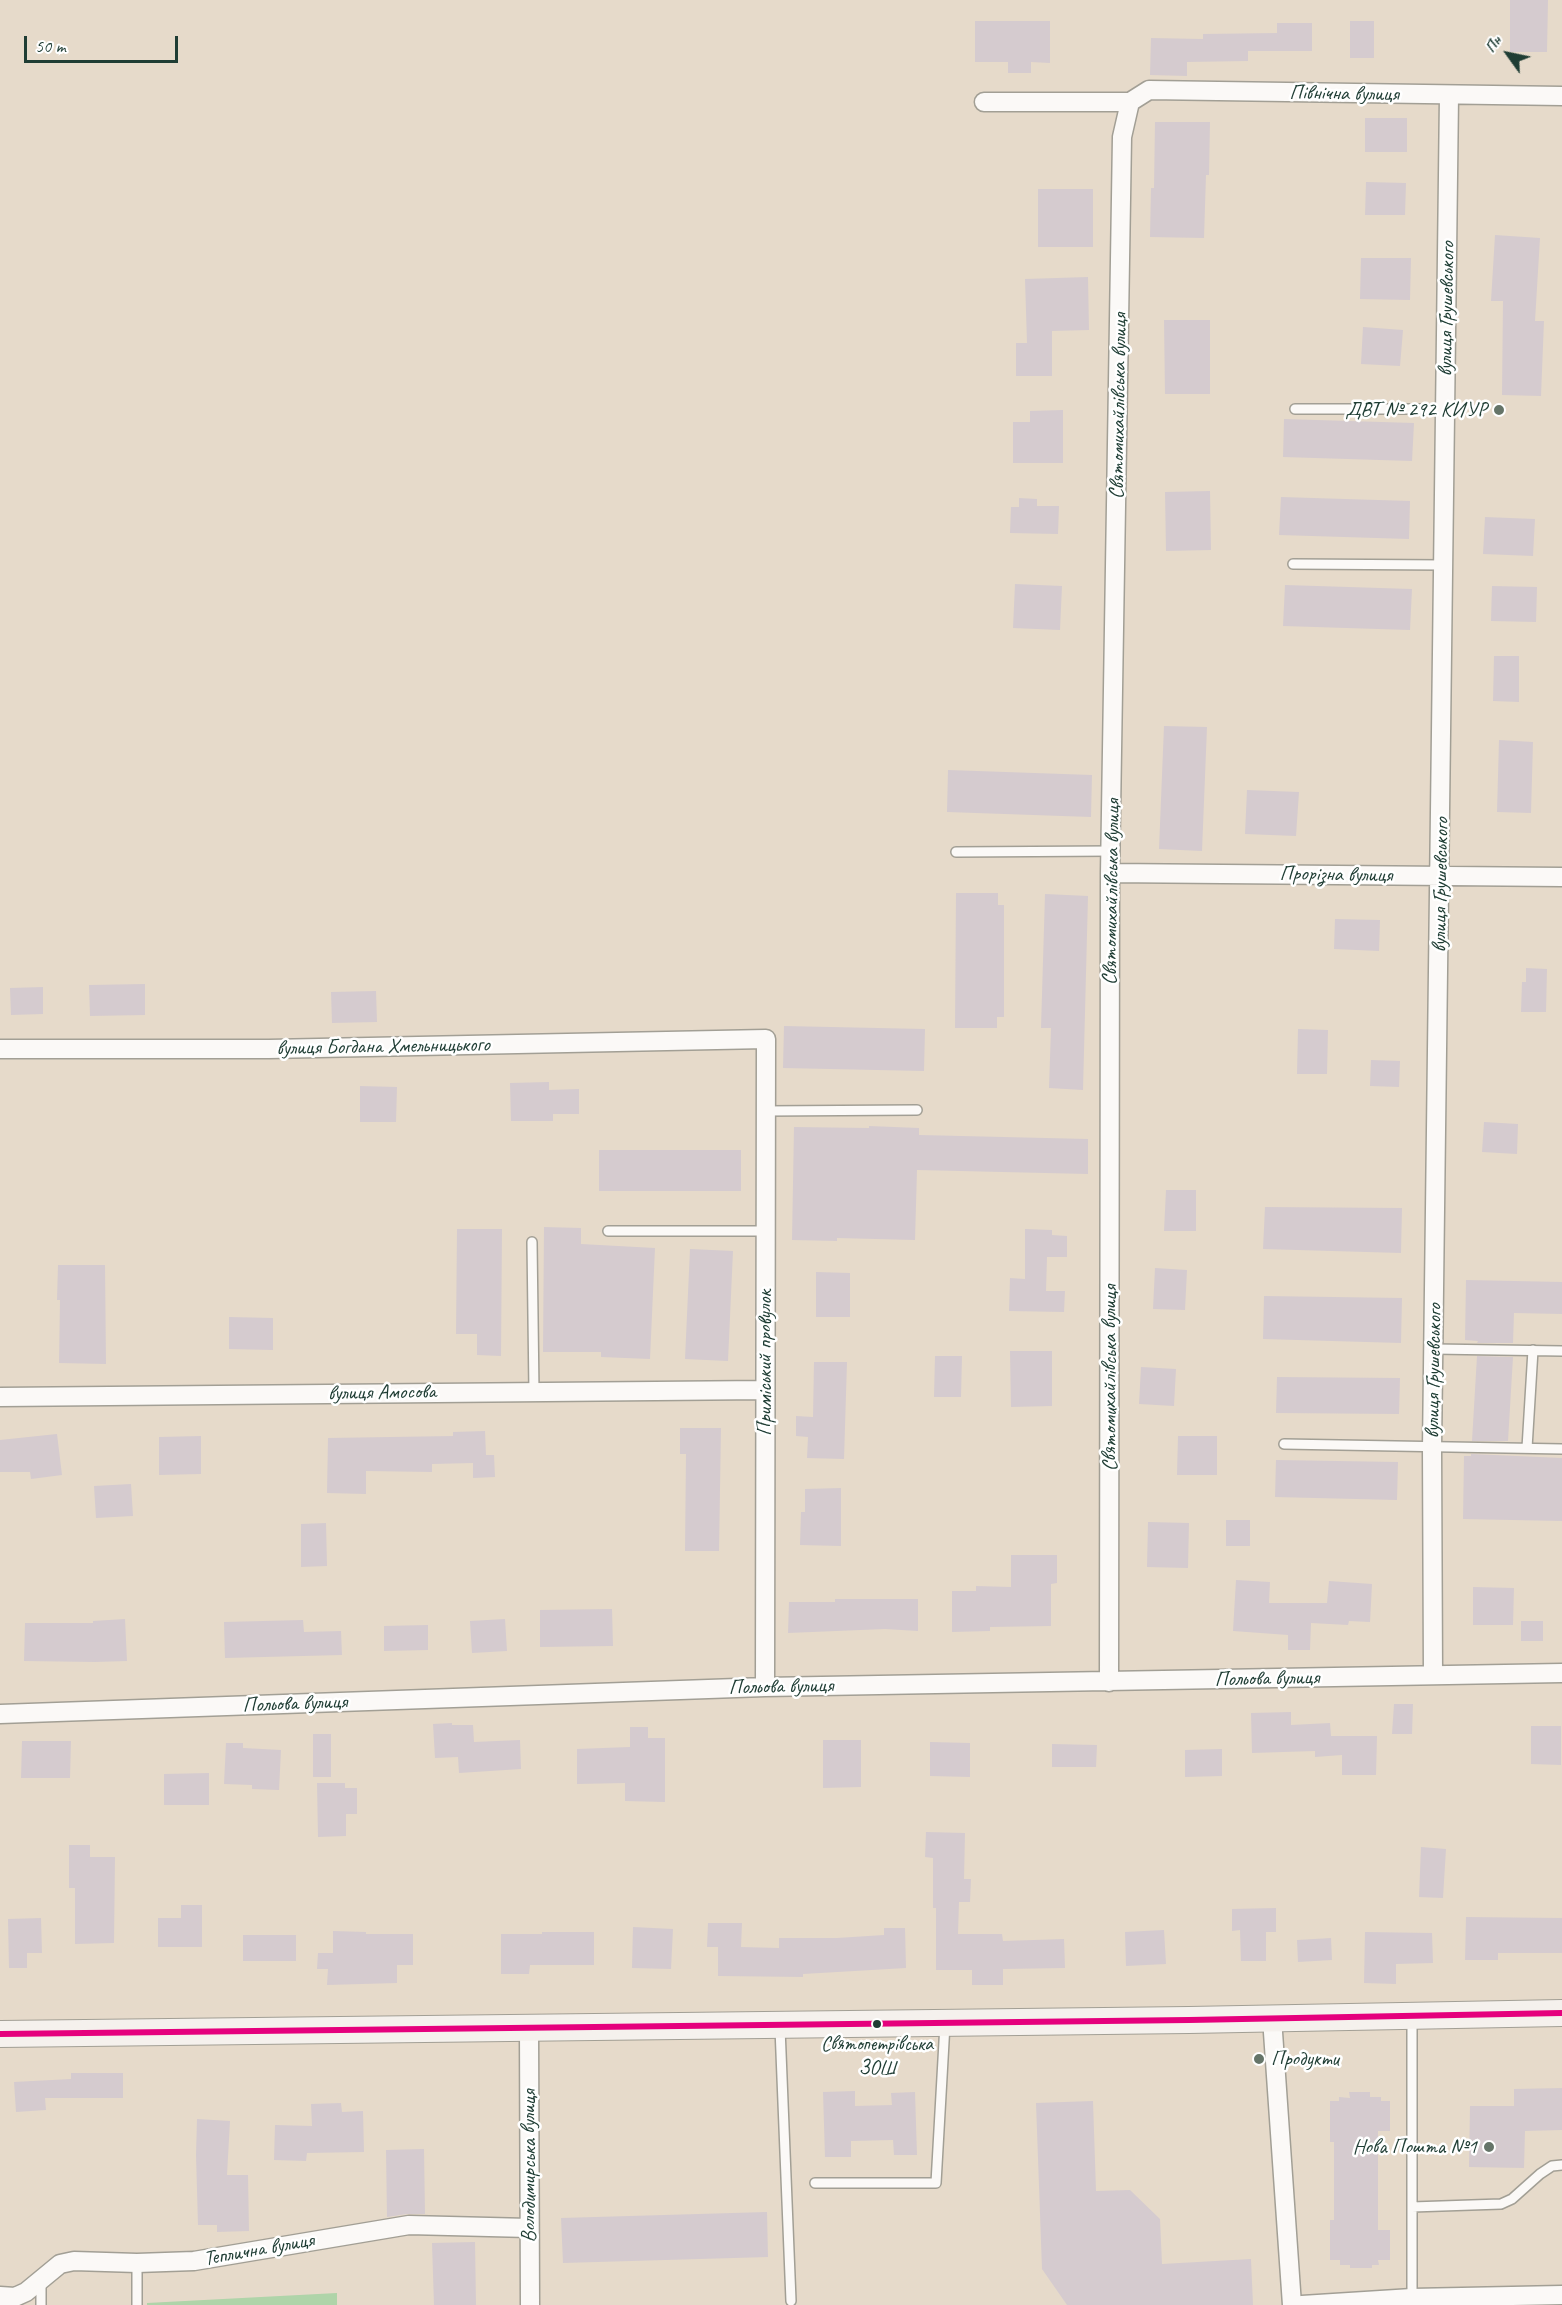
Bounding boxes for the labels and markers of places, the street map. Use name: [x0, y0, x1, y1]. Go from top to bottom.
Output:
place label: ДВТ № 292 КИУР: [1345, 397, 1487, 423]
marker: ДВТ № 292 КИУР: [1492, 403, 1506, 417]
marker: Святопетрівська ЗОШ: [871, 2018, 883, 2030]
place label: Святопетрівська ЗОШ: [821, 2033, 933, 2080]
place label: Продукти: [1271, 2046, 1339, 2072]
marker: Продукти: [1252, 2052, 1266, 2066]
place label: Нова Пошта №1: [1353, 2134, 1477, 2160]
marker: Нова Пошта №1: [1482, 2140, 1496, 2154]

